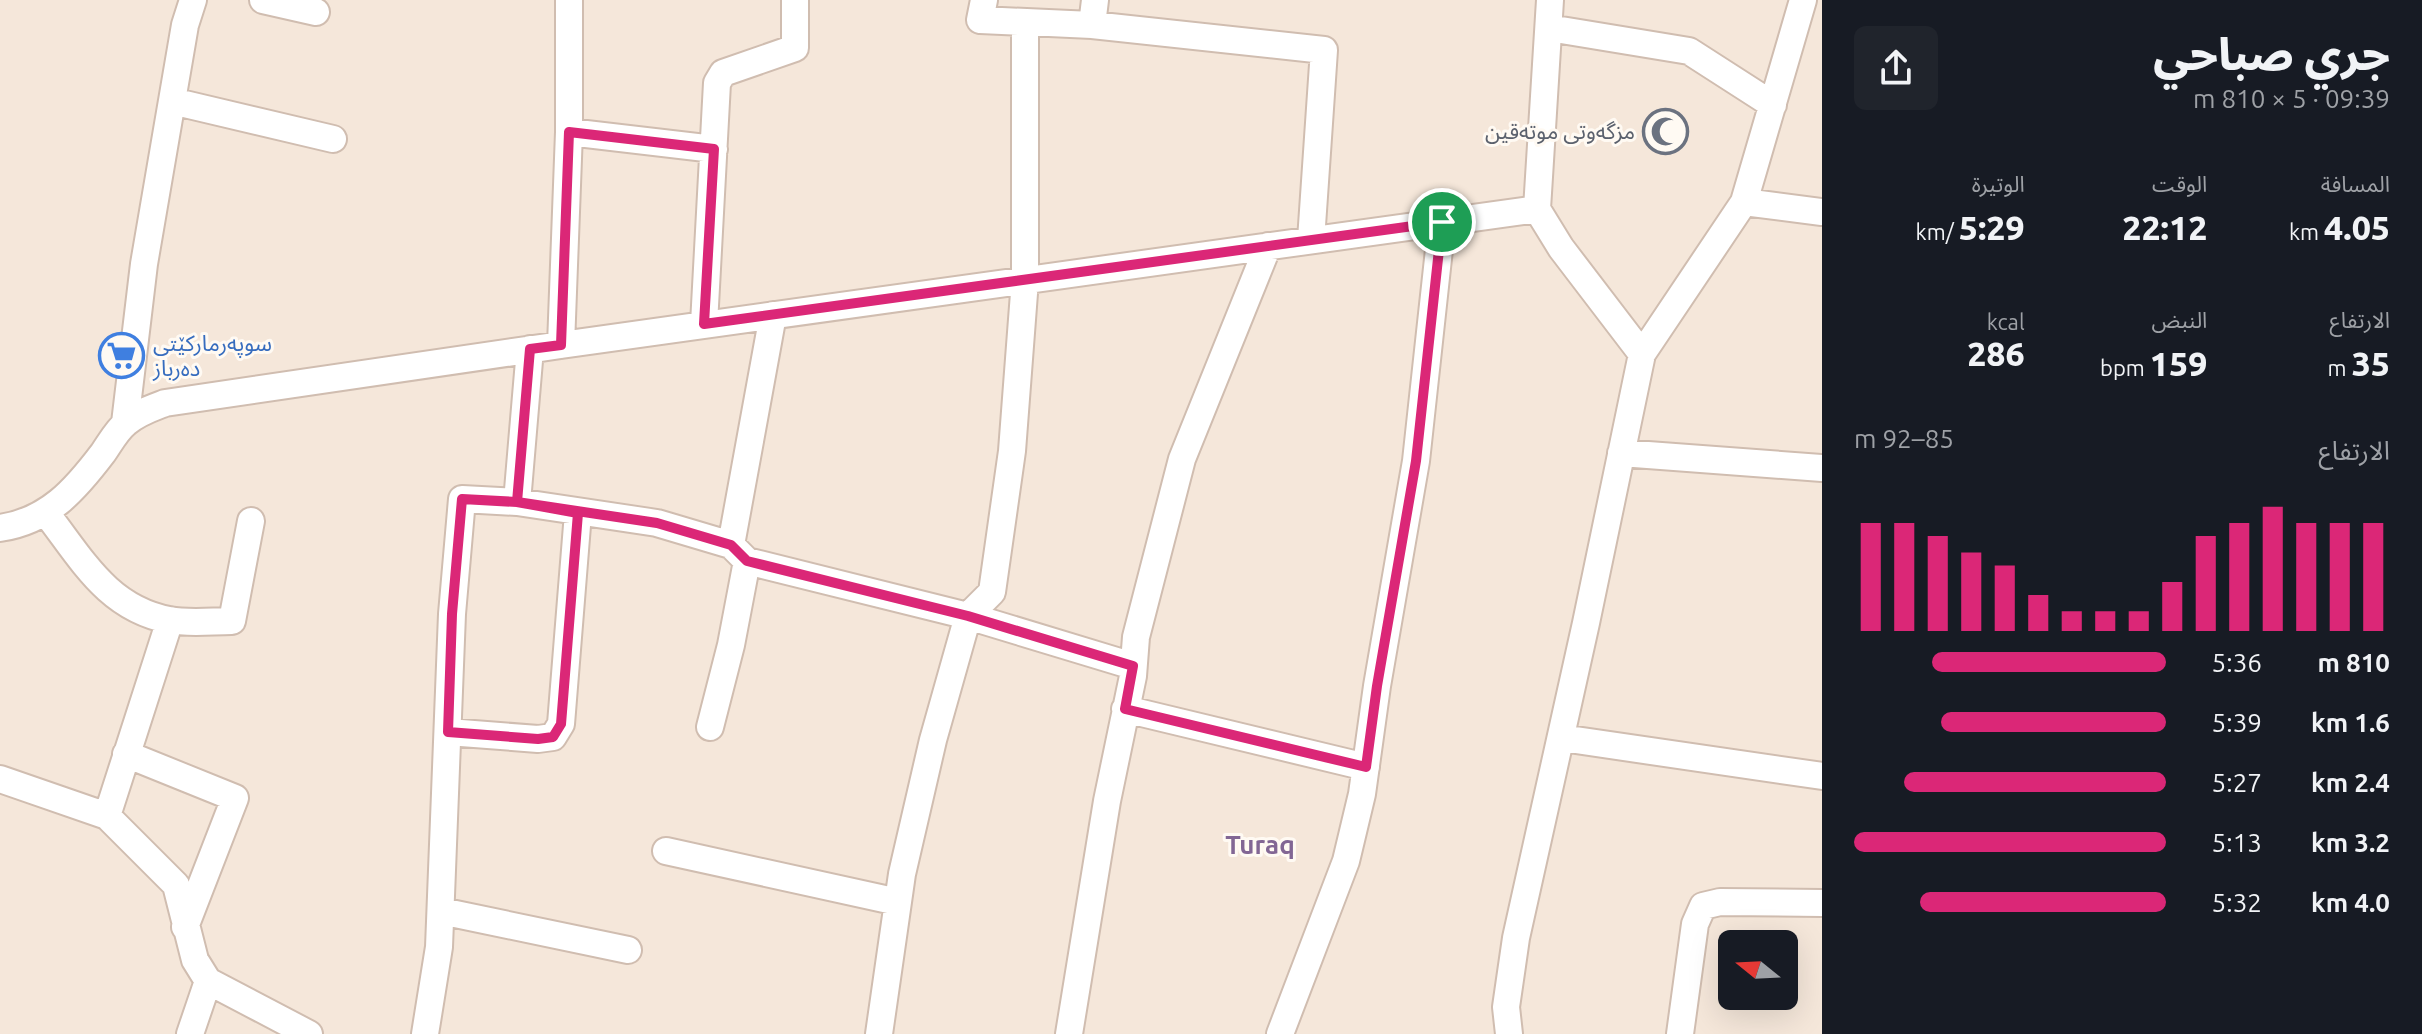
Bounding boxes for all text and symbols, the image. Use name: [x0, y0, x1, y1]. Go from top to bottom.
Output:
button: share: [1854, 26, 1938, 110]
text: جري صباحي: [2153, 29, 2390, 78]
text: 09:39 · 5 × 810 m: [2193, 84, 2390, 113]
mosque icon: مزگەوتی موتەقین: [1642, 107, 1690, 155]
place label: مزگەوتی موتەقین: [1485, 118, 1635, 144]
text: الوتيرة: [1972, 171, 2025, 196]
text: الوقت: [2152, 171, 2207, 196]
text: المسافة: [2321, 171, 2390, 196]
pin: [1408, 188, 1476, 256]
icon: arrive: [1420, 200, 1464, 244]
text: 5:29: [1959, 208, 2025, 246]
text: 22:12: [2122, 208, 2207, 246]
text: 4.05: [2324, 208, 2390, 246]
text: /km: [1916, 219, 1959, 244]
text: km: [2289, 219, 2324, 244]
text: النبض: [2152, 307, 2207, 332]
text: الارتفاع: [2330, 307, 2390, 332]
text: kcal: [1987, 309, 2025, 334]
place label: سوپەرمارکێتی دەرباز: [152, 330, 272, 382]
supermarket icon: سوپەرمارکێتی دەرباز: [98, 332, 146, 380]
text: 286: [1967, 334, 2025, 372]
text: 159: [2150, 344, 2207, 382]
text: 35: [2352, 344, 2390, 382]
text: bpm: [2100, 355, 2150, 380]
text: m: [2328, 355, 2352, 380]
text: 85–92 m: [1854, 424, 1954, 453]
text: الارتفاع: [2319, 436, 2390, 465]
text: 5:36: [2212, 648, 2262, 677]
text: 810 m: [2317, 648, 2390, 677]
text: 5:39: [2212, 708, 2262, 737]
text: 1.6 km: [2311, 708, 2390, 737]
text: 5:27: [2212, 768, 2262, 797]
text: 2.4 km: [2311, 768, 2390, 797]
text: 5:13: [2212, 828, 2262, 857]
text: 3.2 km: [2311, 828, 2390, 857]
district label: Turaq: [1225, 830, 1295, 859]
text: 5:32: [2212, 888, 2262, 917]
text: 4.0 km: [2311, 888, 2390, 917]
north arrow: [1718, 930, 1798, 1010]
map controls: [1718, 930, 1798, 1010]

